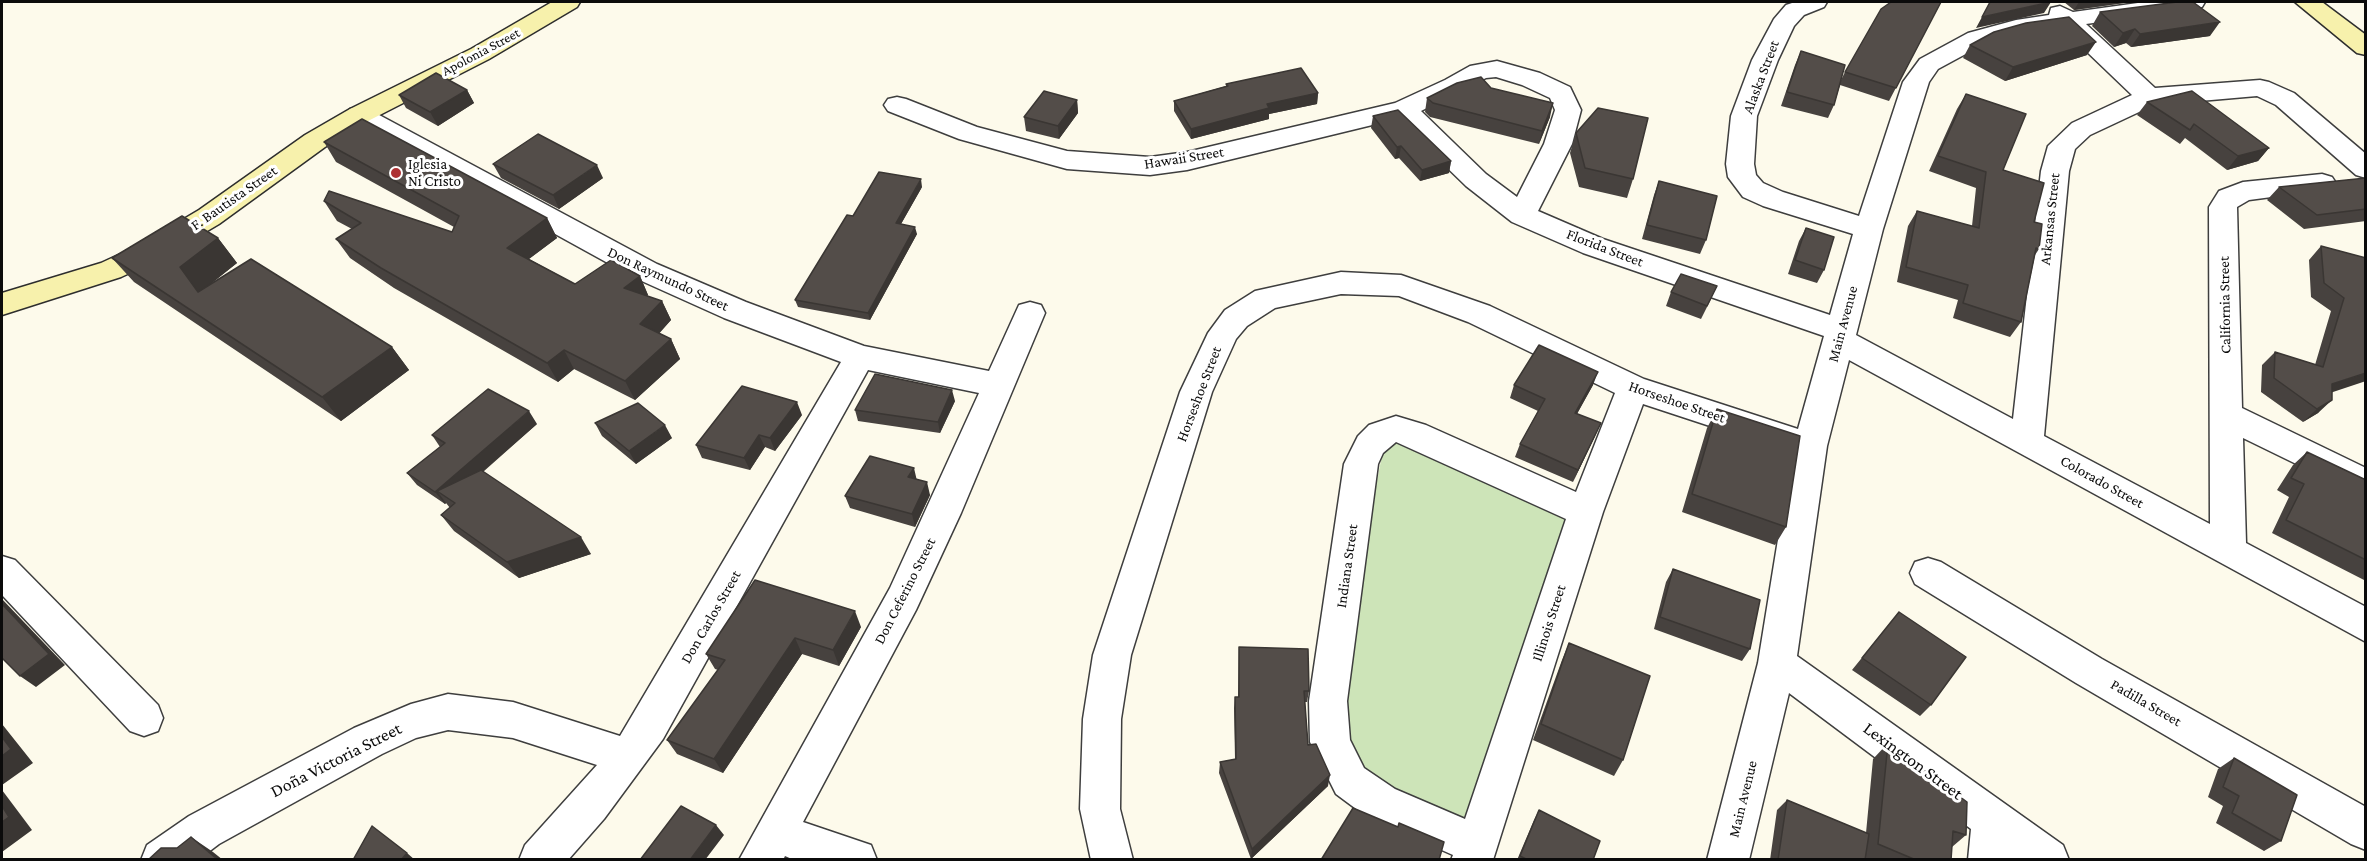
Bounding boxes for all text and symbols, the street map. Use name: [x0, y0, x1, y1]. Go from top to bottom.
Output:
street label: Apolonia Street: [439, 24, 523, 80]
street label: Alaska Street: [1739, 38, 1783, 116]
street label: Hawaii Street: [1143, 143, 1225, 173]
place label: Iglesia Ni Cristo: [408, 155, 461, 190]
street label: F. Bautista Street: [187, 162, 281, 234]
marker: Iglesia Ni Cristo: [389, 166, 403, 180]
street label: Arkansas Street: [2036, 172, 2064, 266]
street label: Florida Street: [1564, 225, 1646, 271]
street label: Don Raymundo Street: [605, 243, 731, 315]
street label: California Street: [2215, 256, 2235, 354]
street label: Main Avenue: [1824, 284, 1862, 364]
street label: Horseshoe Street: [1173, 344, 1225, 444]
street label: Horseshoe Street: [1626, 377, 1728, 427]
street label: Colorado Street: [2057, 452, 2147, 512]
street label: Indiana Street: [1332, 523, 1362, 609]
street label: Don Ceferino Street: [870, 535, 940, 647]
street label: Don Carlos Street: [677, 567, 745, 667]
street label: Illinois Street: [1528, 582, 1570, 664]
street label: Padilla Street: [2107, 675, 2185, 731]
street label: Doña Victoria Street: [267, 718, 405, 802]
street label: Lexington Street: [1859, 718, 1967, 804]
street label: Main Avenue: [1725, 759, 1761, 839]

